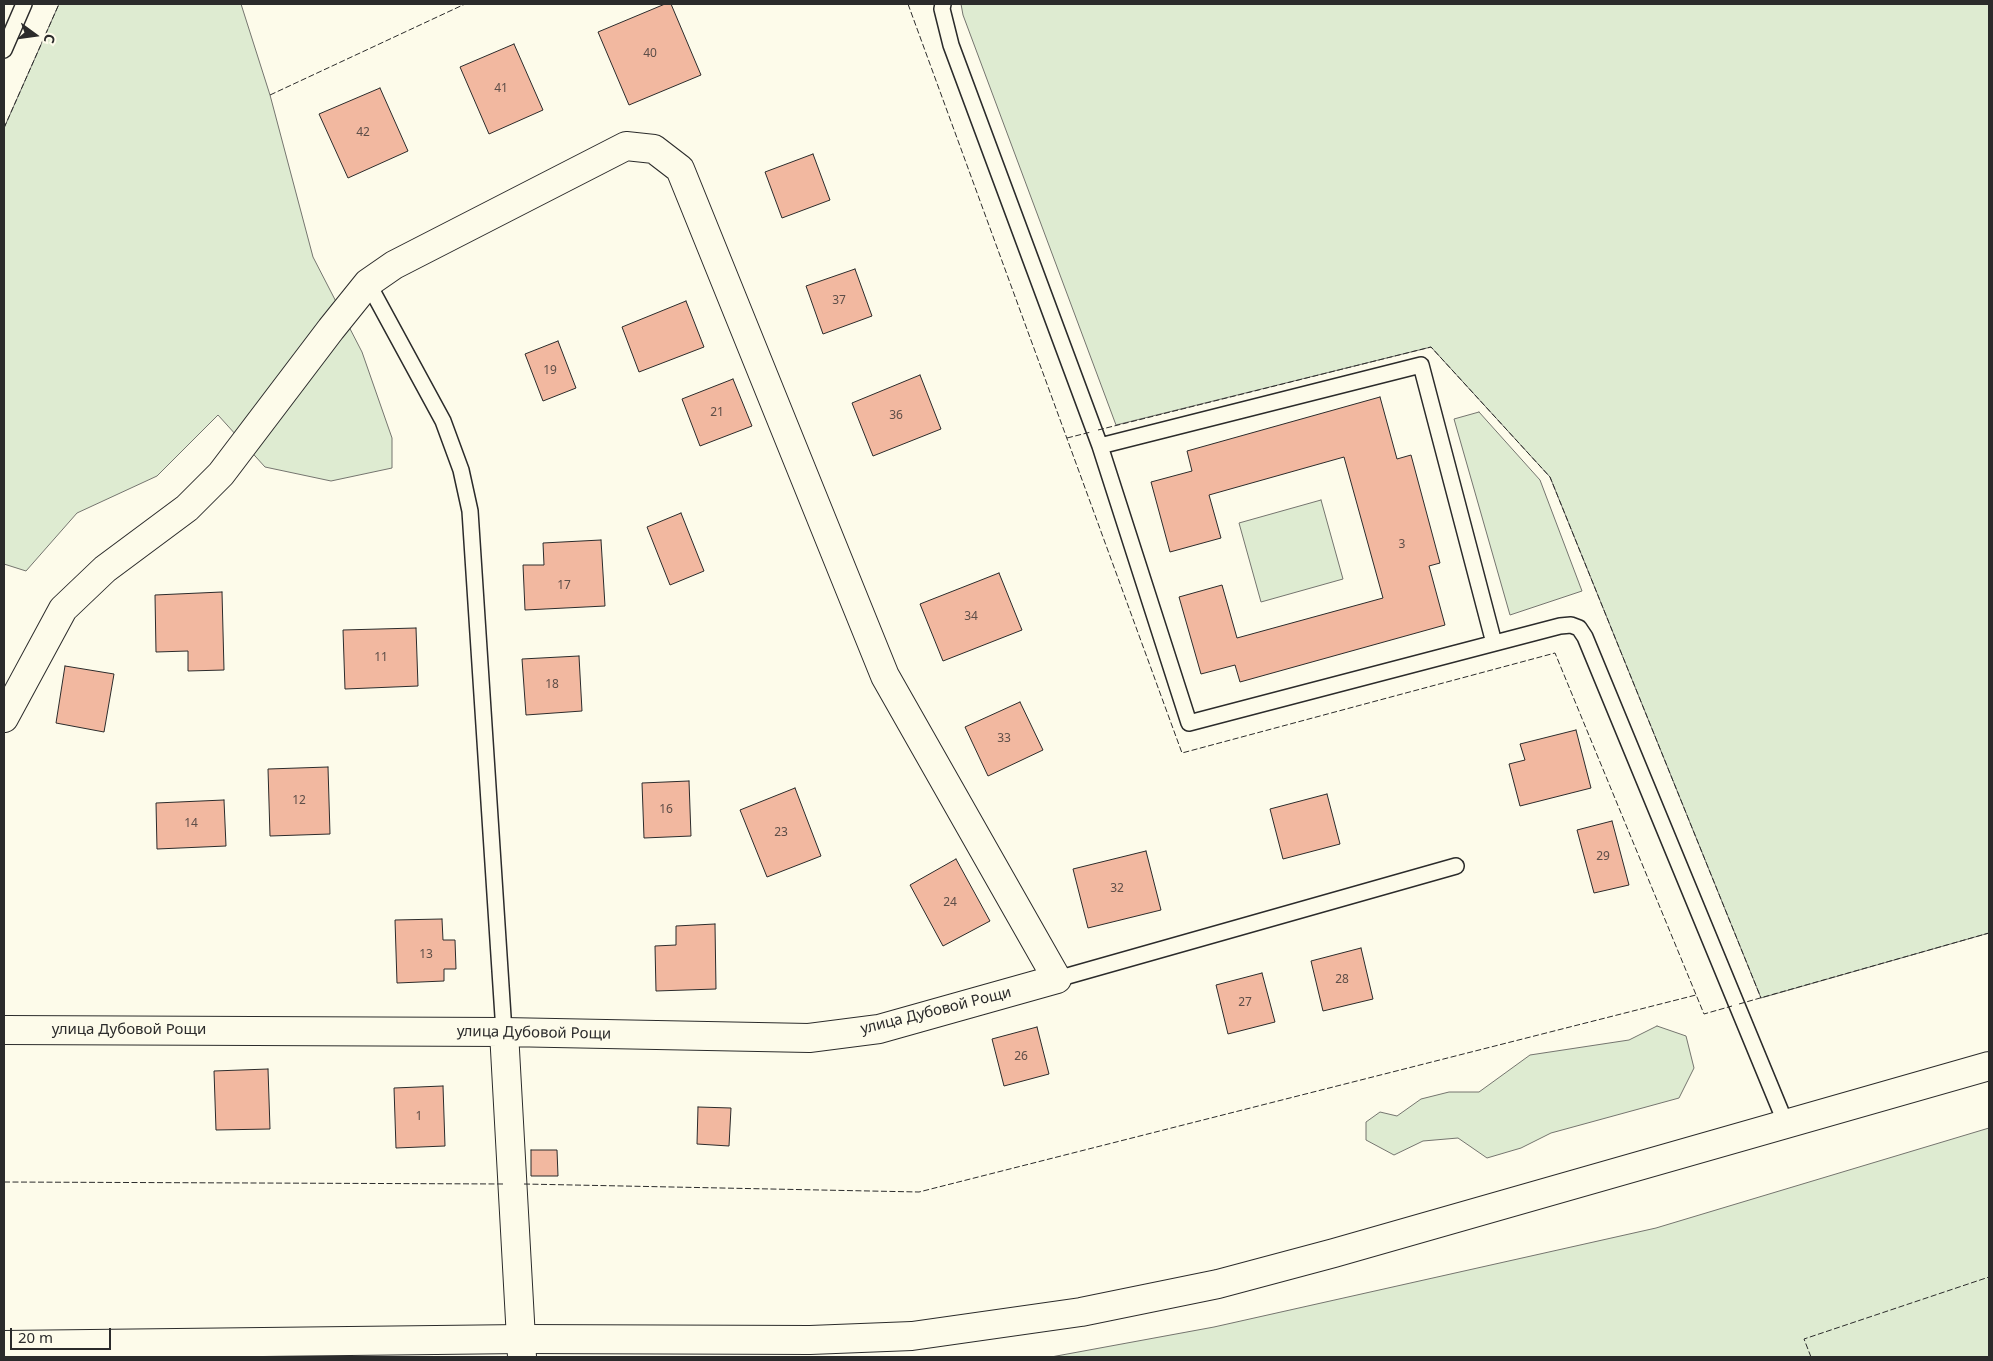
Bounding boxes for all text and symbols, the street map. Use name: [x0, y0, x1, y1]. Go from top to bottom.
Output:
north arrow: [10, 10, 60, 60]
text: С: [40, 32, 60, 45]
house number: 40: [643, 47, 657, 61]
house number: 41: [494, 82, 508, 96]
house number: 42: [356, 126, 370, 140]
house number: 37: [832, 294, 846, 308]
house number: 19: [543, 364, 557, 378]
house number: 21: [710, 406, 724, 420]
house number: 36: [889, 409, 903, 423]
house number: 3: [1399, 538, 1405, 552]
house number: 17: [557, 579, 571, 593]
house number: 34: [964, 610, 978, 624]
house number: 11: [374, 651, 388, 665]
house number: 18: [545, 678, 559, 692]
house number: 33: [997, 732, 1011, 746]
house number: 12: [292, 794, 306, 808]
house number: 16: [659, 803, 673, 817]
house number: 14: [184, 817, 198, 831]
house number: 23: [774, 826, 788, 840]
house number: 29: [1596, 850, 1610, 864]
house number: 32: [1110, 882, 1124, 896]
house number: 24: [943, 896, 957, 910]
house number: 13: [419, 948, 433, 962]
house number: 28: [1335, 973, 1349, 987]
street label: улица Дубовой Рощи: [859, 984, 1013, 1038]
house number: 27: [1238, 996, 1252, 1010]
street label: улица Дубовой Рощи: [52, 1021, 206, 1039]
street label: улица Дубовой Рощи: [457, 1023, 611, 1043]
house number: 26: [1014, 1050, 1028, 1064]
house number: 1: [416, 1110, 422, 1124]
scale bar: [12, 1318, 114, 1350]
text: 20 m: [18, 1327, 53, 1347]

